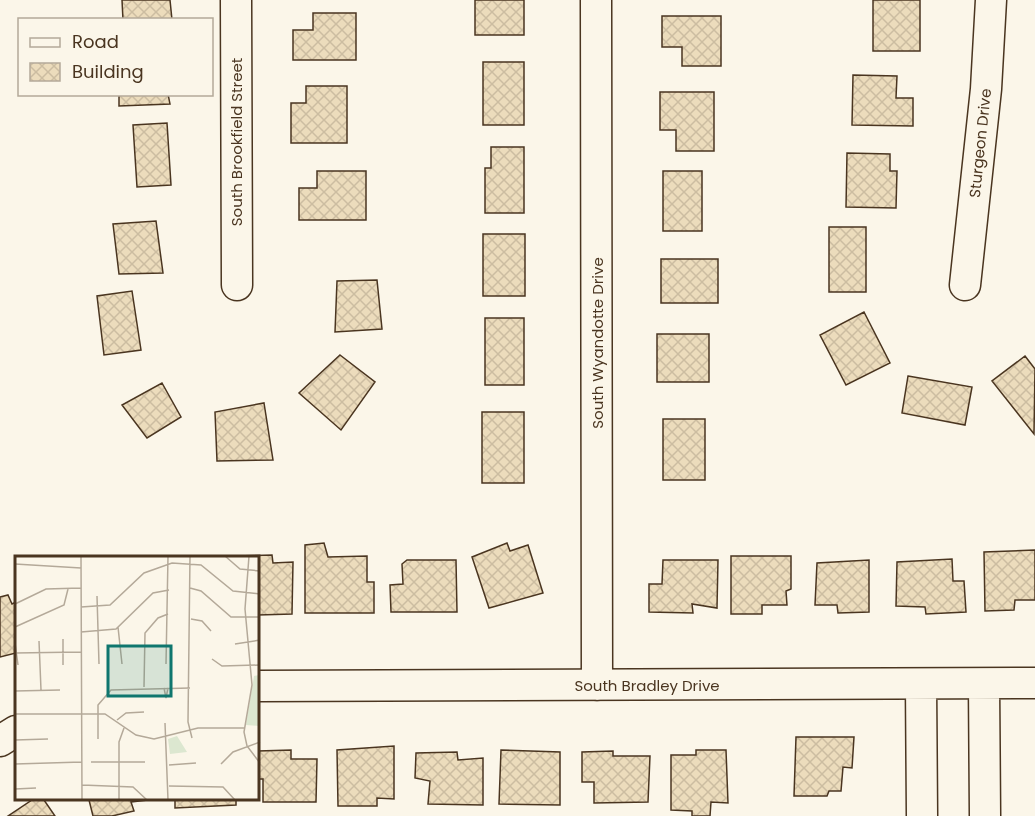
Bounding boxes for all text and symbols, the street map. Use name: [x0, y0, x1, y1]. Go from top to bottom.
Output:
legend: [18, 18, 213, 96]
text: Road: [72, 29, 119, 54]
street label: South Brookfield Street: [226, 58, 247, 226]
text: Building: [72, 59, 144, 84]
street label: Sturgeon Drive: [964, 87, 996, 199]
street label: South Wyandotte Drive: [587, 257, 608, 429]
inset map: [15, 556, 260, 801]
street label: South Bradley Drive: [574, 675, 720, 696]

